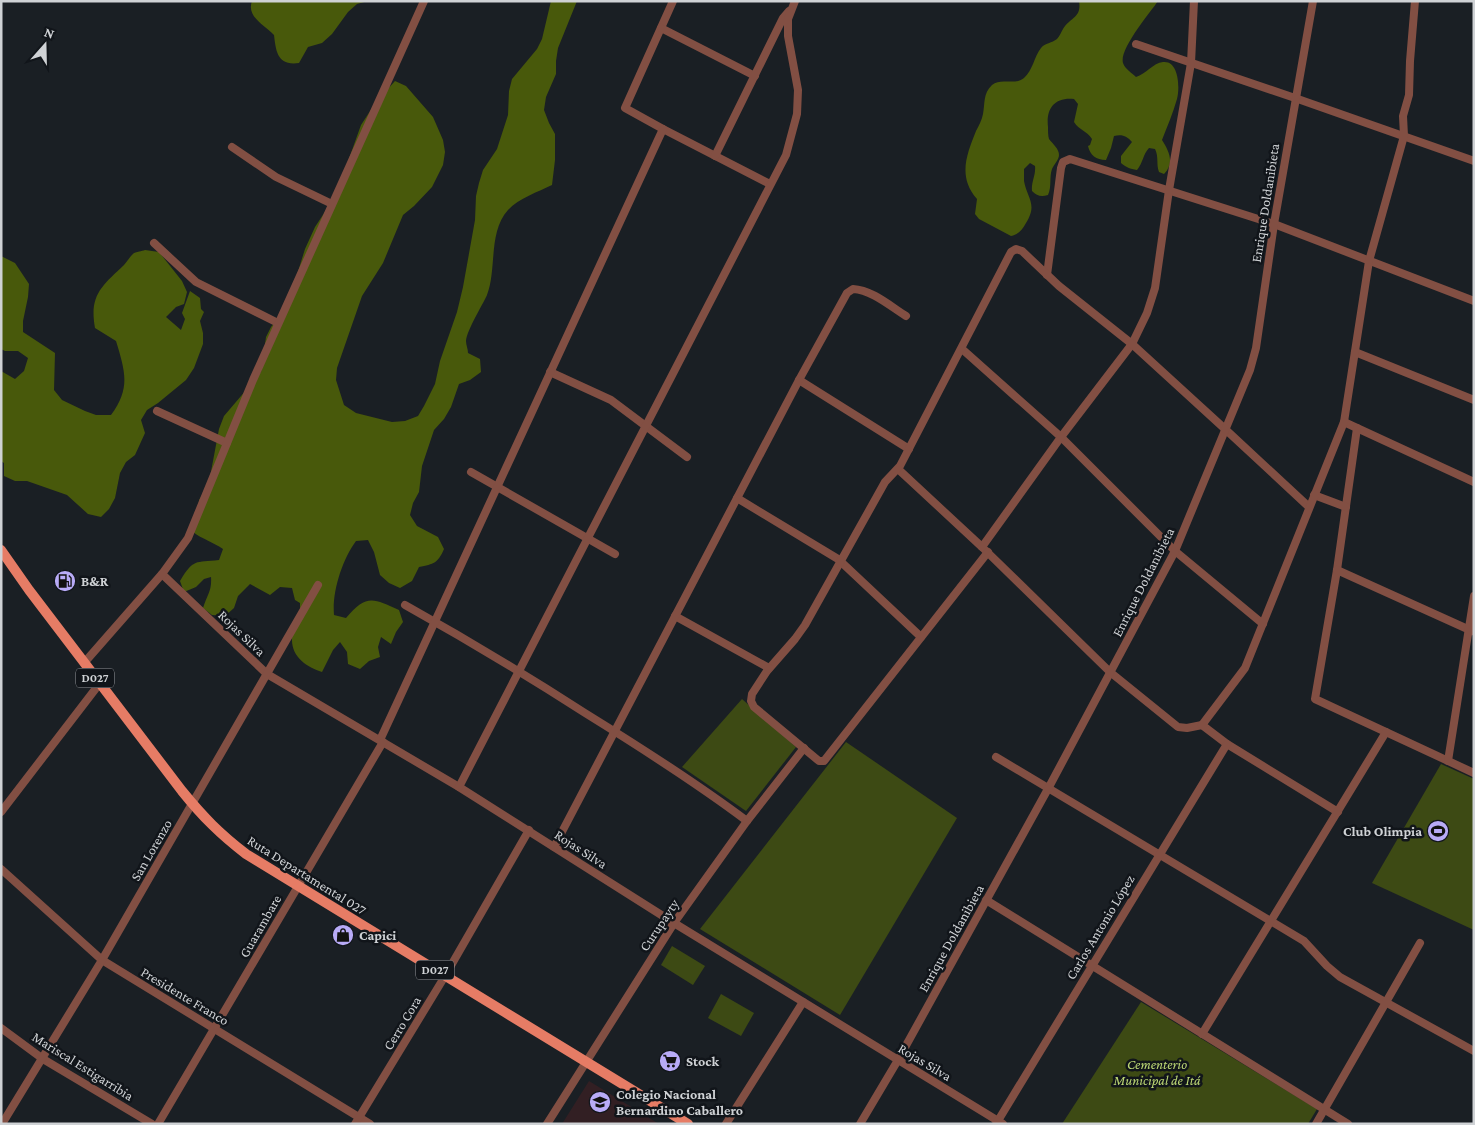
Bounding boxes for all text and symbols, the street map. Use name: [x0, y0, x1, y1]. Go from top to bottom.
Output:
north arrow: [20, 20, 70, 70]
text: N: [42, 24, 57, 42]
street label: Enrique Doldanibieta: [1248, 142, 1282, 264]
street label: Enrique Doldanibieta: [1109, 524, 1178, 639]
fuel station icon: B&R: [53, 569, 77, 593]
place label: B&R: [81, 573, 109, 589]
street label: Rojas Silva: [214, 607, 269, 660]
road number: D027: [76, 668, 114, 688]
street label: San Lorenzo: [127, 816, 175, 884]
sports icon: Club Olimpia: [1426, 819, 1450, 843]
place label: Club Olimpia: [1343, 823, 1422, 839]
street label: Rojas Silva: [551, 826, 611, 873]
street label: Ruta Departamental 027: [245, 832, 370, 918]
street label: Carlos Antonio López: [1062, 872, 1138, 982]
street label: Enrique Doldanibieta: [915, 881, 987, 994]
street label: Guarambare: [236, 892, 284, 960]
street label: Curupayty: [636, 896, 683, 954]
shop icon: Capici: [331, 923, 355, 947]
place label: Capici: [359, 927, 396, 943]
road number: D027: [416, 960, 454, 980]
street label: Presidente Franco: [138, 963, 232, 1029]
street label: Cerro Cora: [380, 993, 425, 1053]
street label: Mariscal Estigarribia: [29, 1028, 137, 1104]
street label: Rojas Silva: [895, 1040, 955, 1085]
supermarket icon: Stock: [658, 1049, 682, 1073]
place label: Stock: [686, 1053, 719, 1069]
park label: Cementerio Municipal de Itá: [1113, 1056, 1201, 1088]
place label: Colegio Nacional Bernardino Caballero: [616, 1086, 743, 1118]
school or university icon: Colegio Nacional Bernardino Caballero: [588, 1090, 612, 1114]

